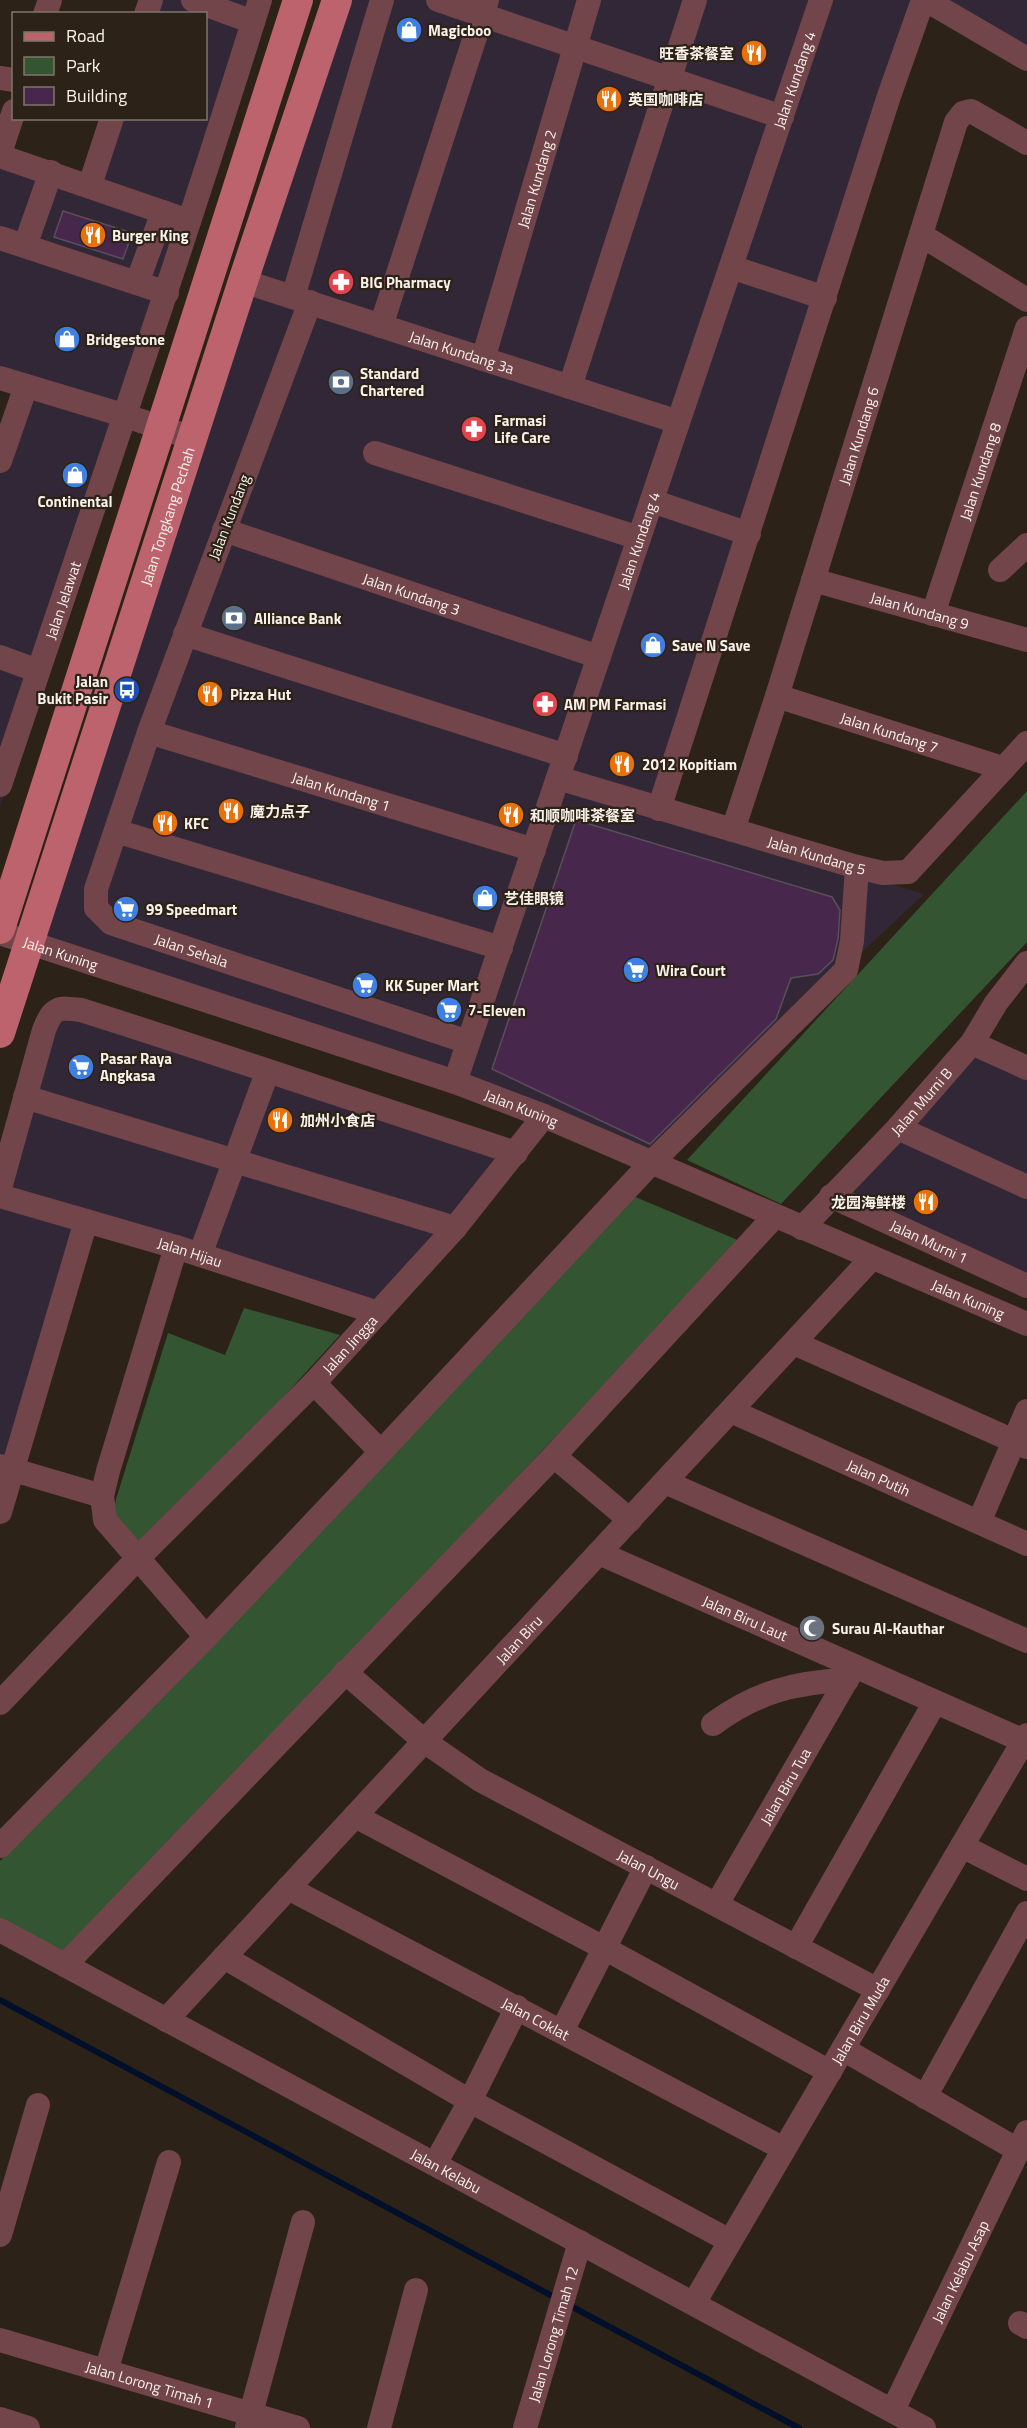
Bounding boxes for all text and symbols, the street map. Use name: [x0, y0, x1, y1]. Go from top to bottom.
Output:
legend: [12, 12, 207, 120]
shop icon: Magicboo: [394, 15, 424, 45]
place label: Magicboo: [428, 19, 491, 42]
text: Road: [66, 22, 105, 49]
street label: Jalan Kundang 4: [767, 28, 821, 132]
restaurant icon: 旺香茶餐室: [739, 38, 769, 68]
place label: 旺香茶餐室: [659, 42, 734, 65]
text: Park: [66, 52, 101, 79]
text: Building: [66, 82, 127, 109]
restaurant icon: 英国咖啡店: [594, 84, 624, 114]
place label: 英国咖啡店: [628, 88, 703, 111]
street label: Jalan Kundang 2: [511, 127, 562, 231]
restaurant icon: Burger King: [78, 220, 108, 250]
place label: Burger King: [112, 224, 189, 247]
pharmacy icon: BIG Pharmacy: [326, 267, 356, 297]
place label: BIG Pharmacy: [360, 271, 451, 294]
shop icon: Bridgestone: [52, 324, 82, 354]
street label: Jalan Kundang 3a: [406, 324, 518, 380]
place label: Bridgestone: [86, 328, 165, 351]
place label: Standard Chartered: [360, 362, 424, 402]
bank icon: Standard Chartered: [326, 367, 356, 397]
street label: Jalan Kundang 6: [832, 384, 884, 487]
place label: Farmasi Life Care: [494, 409, 551, 449]
pharmacy icon: Farmasi Life Care: [459, 414, 489, 444]
street label: Jalan Kundang 8: [953, 420, 1007, 523]
street label: Jalan Tongkang Pechah: [134, 444, 200, 589]
shop icon: Continental: [60, 460, 90, 490]
street label: Jalan Kundang: [202, 471, 256, 563]
street label: Jalan Kundang 4: [611, 488, 665, 592]
place label: Continental: [37, 490, 113, 513]
street label: Jalan Jelawat: [39, 557, 87, 642]
street label: Jalan Kundang 3: [360, 566, 463, 621]
street label: Jalan Kundang 9: [868, 585, 972, 635]
bank icon: Alliance Bank: [219, 603, 249, 633]
place label: Alliance Bank: [254, 607, 342, 630]
shop icon: Save N Save: [638, 630, 668, 660]
place label: Save N Save: [672, 634, 751, 657]
place label: Jalan Bukit Pasir: [37, 670, 108, 710]
bus stop icon: Jalan Bukit Pasir: [112, 675, 142, 705]
restaurant icon: Pizza Hut: [195, 679, 225, 709]
place label: Pizza Hut: [230, 683, 292, 706]
pharmacy icon: AM PM Farmasi: [530, 689, 560, 719]
place label: AM PM Farmasi: [564, 693, 666, 716]
street label: Jalan Kundang 7: [838, 706, 941, 758]
restaurant icon: 2012 Kopitiam: [607, 749, 637, 779]
place label: 2012 Kopitiam: [642, 753, 737, 776]
street label: Jalan Kundang 1: [289, 765, 393, 817]
restaurant icon: 魔力点子: [216, 796, 246, 826]
place label: 魔力点子: [250, 800, 310, 823]
restaurant icon: 和顺咖啡茶餐室: [496, 800, 526, 830]
place label: 和顺咖啡茶餐室: [530, 804, 635, 827]
restaurant icon: KFC: [150, 808, 180, 838]
place label: KFC: [184, 812, 209, 835]
street label: Jalan Kundang 5: [765, 830, 868, 880]
shop icon: 艺佳眼镜: [470, 883, 500, 913]
place label: 艺佳眼镜: [504, 887, 564, 910]
supermarket icon: 99 Speedmart: [111, 894, 141, 924]
place label: 99 Speedmart: [146, 898, 238, 921]
street label: Jalan Sehala: [152, 927, 232, 973]
street label: Jalan Kuning: [20, 930, 102, 976]
supermarket icon: Wira Court: [621, 955, 651, 985]
place label: Wira Court: [656, 959, 726, 982]
supermarket icon: KK Super Mart: [350, 970, 380, 1000]
place label: KK Super Mart: [385, 974, 479, 997]
supermarket icon: 7-Eleven: [434, 995, 464, 1025]
place label: 7-Eleven: [468, 999, 526, 1022]
place label: Pasar Raya Angkasa: [100, 1047, 172, 1087]
supermarket icon: Pasar Raya Angkasa: [66, 1052, 96, 1082]
street label: Jalan Murni B: [885, 1062, 957, 1141]
street label: Jalan Kuning: [481, 1083, 562, 1133]
restaurant icon: 加州小食店: [265, 1105, 295, 1135]
place label: 加州小食店: [300, 1109, 375, 1132]
restaurant icon: 龙园海鲜楼: [911, 1187, 941, 1217]
place label: 龙园海鲜楼: [831, 1191, 906, 1214]
street label: Jalan Murni 1: [887, 1213, 972, 1269]
street label: Jalan Hijau: [155, 1231, 225, 1273]
street label: Jalan Kuning: [928, 1273, 1009, 1325]
street label: Jalan Jingga: [316, 1309, 383, 1379]
street label: Jalan Putih: [843, 1453, 914, 1502]
street label: Jalan Biru Laut: [699, 1589, 792, 1647]
street label: Jalan Biru: [490, 1609, 548, 1669]
mosque icon: Surau Al-Kauthar: [797, 1613, 827, 1643]
place label: Surau Al-Kauthar: [832, 1617, 945, 1640]
street label: Jalan Biru Tua: [754, 1743, 817, 1829]
street label: Jalan Ungu: [614, 1843, 684, 1895]
street label: Jalan Biru Muda: [825, 1971, 895, 2069]
street label: Jalan Coklat: [498, 1991, 574, 2046]
street label: Jalan Kelabu: [407, 2142, 486, 2199]
street label: Jalan Kelabu Asap: [925, 2216, 995, 2327]
street label: Jalan Lorong Timah 12: [522, 2263, 584, 2405]
street label: Jalan Lorong Timah 1: [83, 2354, 216, 2414]

